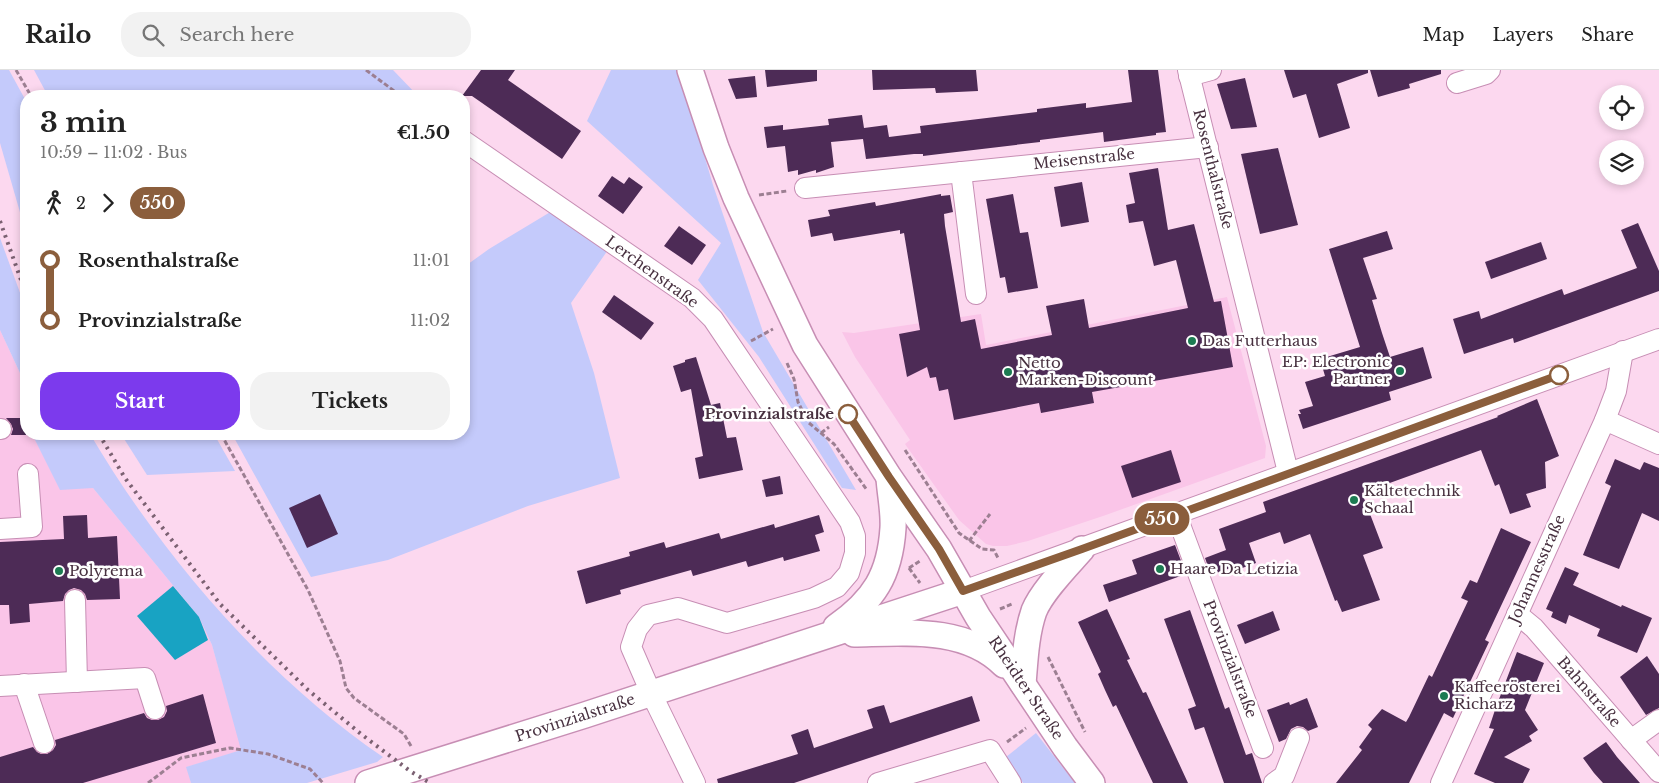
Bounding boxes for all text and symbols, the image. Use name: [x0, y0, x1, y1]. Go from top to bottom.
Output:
search box: [121, 12, 471, 57]
text: Railo: [25, 20, 91, 49]
icon: search: [139, 21, 167, 49]
text: Search here: [179, 23, 294, 46]
text: Map: [1423, 24, 1464, 46]
text: Layers: [1492, 24, 1553, 46]
text: Share: [1581, 24, 1634, 46]
map controls: [1599, 85, 1644, 185]
button: locate: [1599, 85, 1644, 130]
text: 3 min: [40, 105, 127, 140]
street label: Rosenthalstraße: [1189, 107, 1238, 231]
text: €1.50: [397, 121, 450, 144]
button: layers: [1599, 140, 1644, 185]
text: 10:59 – 11:02 · Bus: [40, 142, 187, 162]
street label: Meisenstraße: [1032, 144, 1136, 173]
icon: walk: [40, 189, 68, 217]
icon: forward: [94, 189, 122, 217]
text: 550: [140, 192, 175, 214]
text: 2: [76, 193, 86, 213]
street label: Lerchenstraße: [602, 231, 703, 312]
text: Rosenthalstraße: [78, 249, 239, 272]
text: 11:01: [413, 250, 450, 270]
text: Provinzialstraße: [78, 309, 242, 332]
text: 11:02: [410, 310, 450, 330]
place label: Das Futterhaus: [1202, 331, 1317, 350]
marker: Das Futterhaus: [1186, 335, 1198, 347]
place label: EP: Electronic Partner: [1282, 352, 1391, 388]
place label: Netto Marken-Discount: [1018, 353, 1154, 389]
marker: EP: Electronic Partner: [1394, 365, 1406, 377]
unlabelled marker: [1549, 365, 1569, 385]
marker: Netto Marken-Discount: [1002, 366, 1014, 378]
button: Start: [40, 372, 240, 430]
button: Tickets: [250, 372, 450, 430]
place label: Provinzialstraße: [705, 404, 834, 423]
marker: Provinzialstraße: [838, 404, 858, 424]
place label: Kältetechnik Schaal: [1364, 481, 1461, 517]
marker: Kältetechnik Schaal: [1348, 494, 1360, 506]
line badge: 550: [1133, 503, 1191, 535]
text: 550: [1144, 508, 1180, 530]
street label: Johannesstraße: [1503, 512, 1569, 628]
place label: Haare Da Letizia: [1170, 559, 1299, 578]
place label: Polyrema: [69, 561, 144, 580]
marker: Haare Da Letizia: [1154, 563, 1166, 575]
marker: Polyrema: [53, 565, 65, 577]
street label: Provinzialstraße: [1199, 597, 1262, 721]
street label: Rheidter Straße: [985, 632, 1068, 743]
street label: Bahnstraße: [1554, 653, 1625, 731]
place label: Kaffeerösterei Richarz: [1454, 677, 1561, 713]
street label: Provinzialstraße: [513, 689, 637, 746]
marker: Kaffeerösterei Richarz: [1438, 690, 1450, 702]

